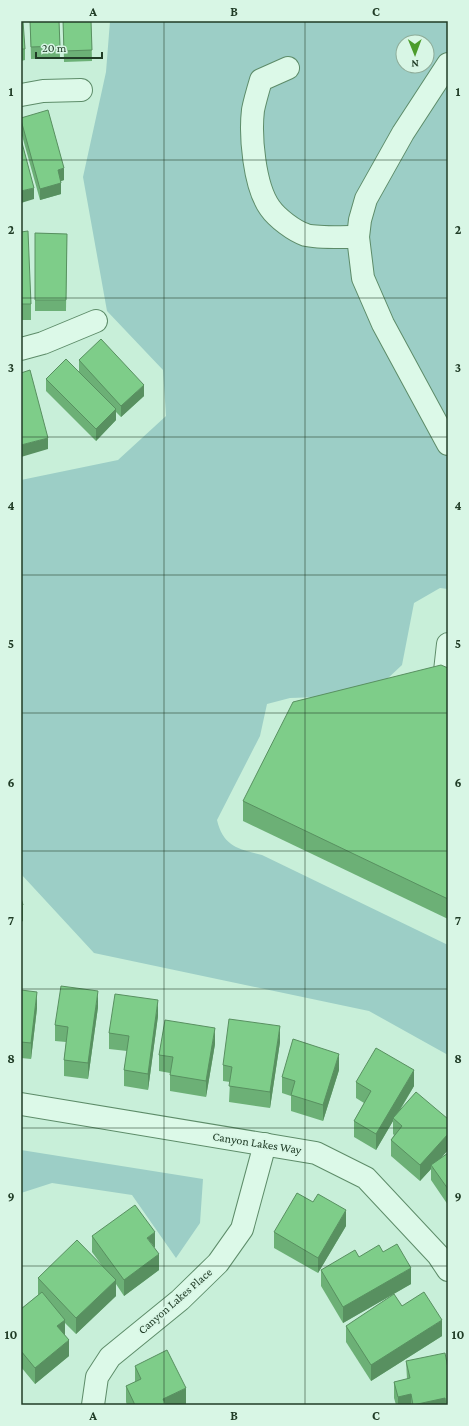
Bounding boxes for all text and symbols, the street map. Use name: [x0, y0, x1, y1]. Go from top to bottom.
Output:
text: A: [88, 4, 97, 19]
text: B: [230, 4, 238, 19]
text: C: [372, 4, 380, 19]
scale bar: [36, 34, 102, 60]
north arrow: [395, 34, 435, 74]
text: 20 m: [42, 41, 67, 55]
text: N: [411, 58, 419, 70]
text: 1: [9, 84, 14, 99]
text: 1: [456, 84, 461, 99]
text: 2: [8, 222, 15, 237]
text: 2: [455, 222, 462, 237]
text: 3: [8, 360, 14, 375]
text: 3: [455, 360, 461, 375]
text: 4: [7, 498, 15, 513]
text: 4: [454, 498, 462, 513]
text: 5: [8, 636, 14, 651]
text: 5: [455, 636, 461, 651]
text: 6: [7, 775, 15, 790]
text: 6: [454, 775, 462, 790]
text: 7: [8, 913, 14, 928]
text: 7: [455, 913, 461, 928]
text: 8: [7, 1051, 15, 1066]
text: 8: [454, 1051, 462, 1066]
street label: Canyon Lakes Way: [211, 1129, 303, 1157]
text: 9: [7, 1189, 15, 1204]
text: 9: [454, 1189, 462, 1204]
street label: Canyon Lakes Place: [135, 1265, 215, 1337]
text: 10: [5, 1327, 17, 1342]
text: 10: [452, 1327, 464, 1342]
text: A: [88, 1408, 97, 1423]
text: B: [230, 1408, 238, 1423]
text: C: [372, 1408, 380, 1423]

